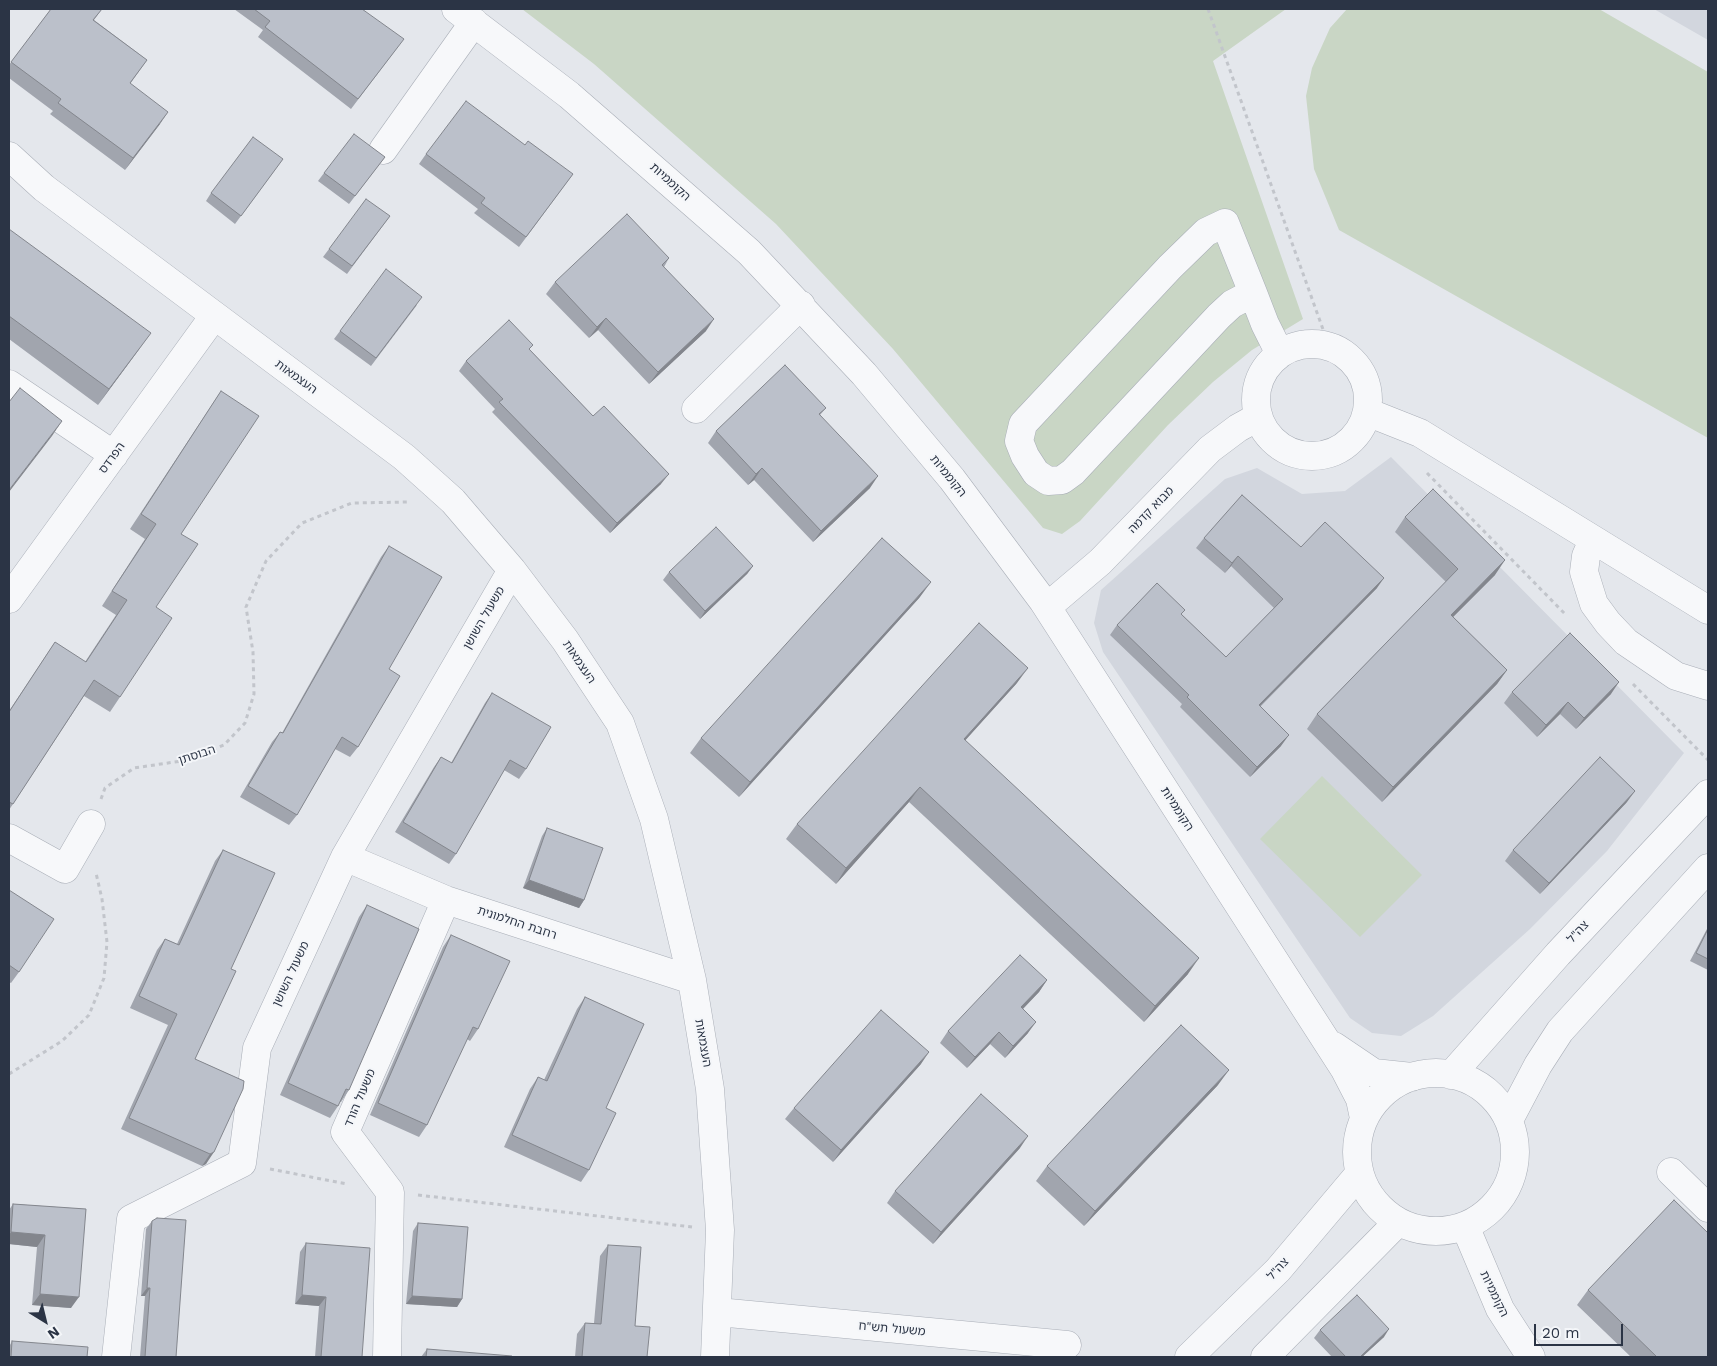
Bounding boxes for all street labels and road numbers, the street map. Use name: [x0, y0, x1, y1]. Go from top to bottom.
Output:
street label: הקוממיות: [647, 160, 693, 204]
street label: העצמאות: [272, 357, 320, 397]
street label: הפרדס: [96, 440, 128, 476]
street label: הקוממיות: [927, 452, 969, 500]
street label: מבוא קדמה: [1125, 484, 1177, 536]
street label: משעול השושן: [460, 584, 508, 652]
street label: העצמאות: [559, 638, 599, 686]
street label: הבוסתן: [177, 742, 217, 768]
street label: הקוממיות: [1157, 784, 1197, 834]
street label: רחבת החלמונית: [476, 903, 558, 943]
street label: צה"ל: [1564, 918, 1592, 946]
street label: משעול השושן: [270, 939, 312, 1009]
street label: העצמאות: [692, 1018, 714, 1068]
street label: משעול הורד: [341, 1067, 379, 1129]
street label: צה"ל: [1264, 1255, 1292, 1283]
street label: הקוממיות: [1477, 1269, 1511, 1319]
street label: משעול תש"ח: [858, 1319, 926, 1339]

